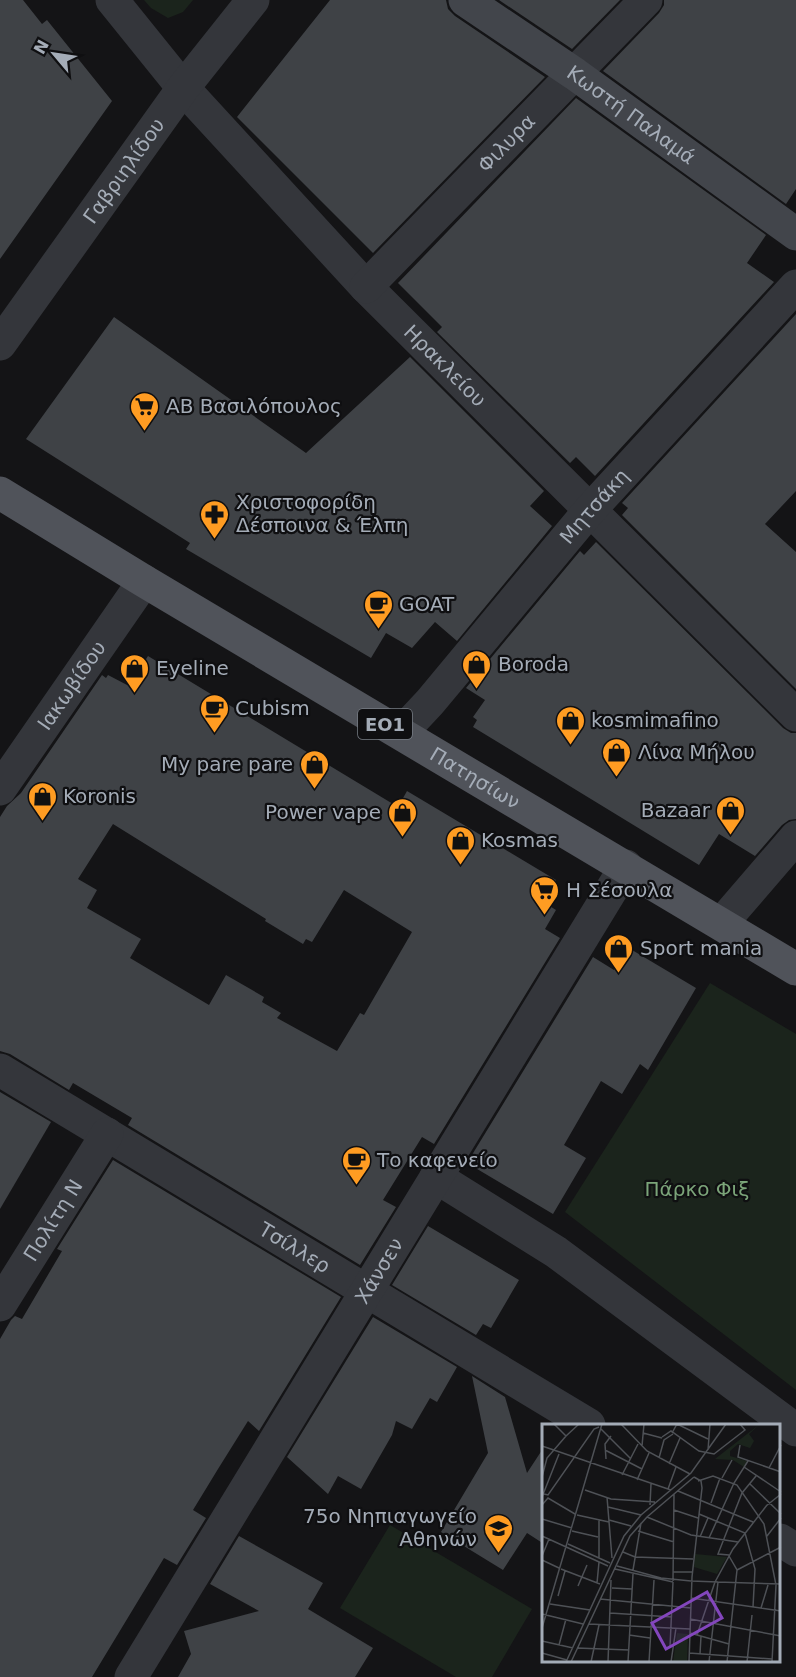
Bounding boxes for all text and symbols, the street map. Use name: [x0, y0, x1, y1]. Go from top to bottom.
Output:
north arrow: [24, 24, 84, 84]
text: N: [30, 37, 53, 57]
street label: Κωστή Παλαμά: [562, 60, 700, 169]
street label: Φιλυρα: [473, 109, 540, 177]
street label: Γαβριηλίδου: [78, 113, 170, 228]
street label: Ηρακλείου: [399, 320, 491, 412]
supermarket icon: ΑΒ Βασιλόπουλος: [129, 390, 161, 432]
place label: ΑΒ Βασιλόπουλος: [166, 394, 342, 418]
street label: Μητσάκη: [555, 464, 634, 549]
place label: Χριστοφορίδη Δέσποινα & Έλπη: [236, 490, 408, 537]
pharmacy icon: Χριστοφορίδη Δέσποινα & Έλπη: [199, 498, 231, 540]
cafe icon: GOAT: [362, 588, 394, 630]
place label: GOAT: [399, 592, 455, 616]
street label: Ιακωβίδου: [32, 636, 111, 735]
shop icon: Boroda: [461, 648, 493, 690]
shop icon: Eyeline: [119, 652, 151, 694]
place label: Boroda: [498, 652, 569, 676]
place label: Eyeline: [156, 656, 229, 680]
cafe icon: Cubism: [198, 692, 230, 734]
place label: Cubism: [235, 696, 310, 720]
shop icon: kosmimafino: [554, 704, 586, 746]
place label: kosmimafino: [591, 708, 719, 732]
road number: ΕΟ1: [358, 709, 412, 739]
shop icon: Λίνα Μήλου: [601, 736, 633, 778]
place label: Λίνα Μήλου: [638, 740, 755, 764]
street label: Πατησίων: [426, 742, 524, 814]
shop icon: My pare pare: [298, 748, 330, 790]
place label: My pare pare: [161, 752, 293, 776]
shop icon: Koronis: [26, 780, 58, 822]
place label: Koronis: [63, 784, 136, 808]
shop icon: Bazaar: [715, 794, 747, 836]
shop icon: Power vape: [386, 796, 418, 838]
place label: Bazaar: [641, 798, 711, 822]
place label: Power vape: [265, 800, 381, 824]
shop icon: Kosmas: [444, 824, 476, 866]
place label: Kosmas: [481, 828, 558, 852]
supermarket icon: Η Σέσουλα: [529, 874, 561, 916]
place label: Η Σέσουλα: [566, 878, 672, 902]
shop icon: Sport mania: [603, 932, 635, 974]
place label: Sport mania: [640, 936, 762, 960]
cafe icon: Το καφενείο: [340, 1144, 372, 1186]
place label: Το καφενείο: [376, 1148, 498, 1172]
street label: Πολίτη Ν: [18, 1175, 88, 1266]
park label: Πάρκο Φιξ: [645, 1177, 749, 1201]
street label: Τσίλλερ: [254, 1216, 335, 1278]
street label: Χάνσεν: [350, 1233, 408, 1308]
inset map: [542, 1424, 781, 1662]
place label: 75ο Νηπιαγωγείο Αθηνών: [303, 1504, 477, 1551]
school or university icon: 75ο Νηπιαγωγείο Αθηνών: [482, 1512, 514, 1554]

